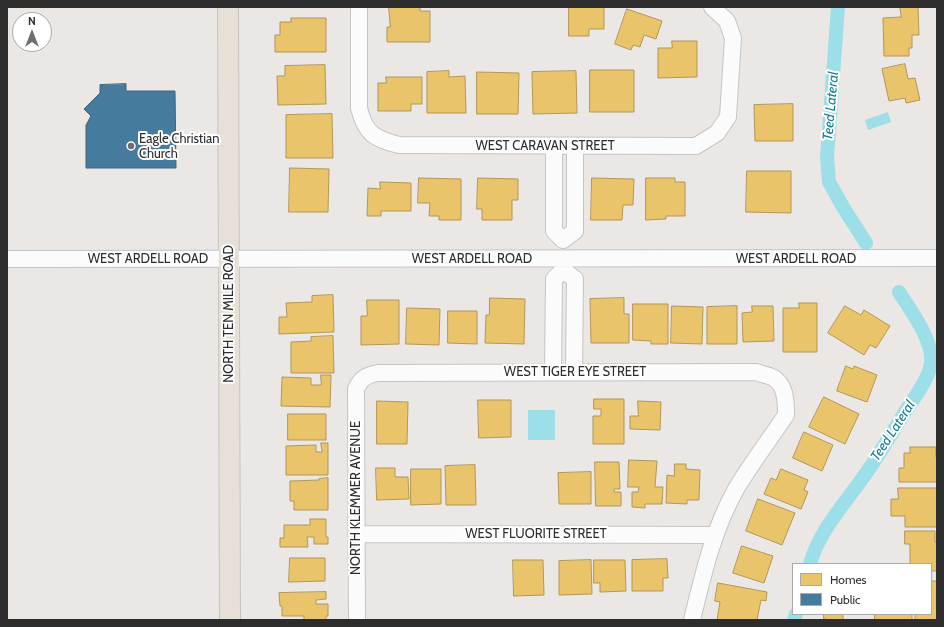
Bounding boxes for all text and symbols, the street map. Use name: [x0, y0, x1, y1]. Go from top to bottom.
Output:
north arrow: [12, 12, 52, 52]
text: N: [28, 14, 36, 28]
water label: Teed Lateral: [820, 71, 842, 141]
place label: Eagle Christian Church: [139, 131, 219, 162]
street label: WEST CARAVAN STREET: [475, 138, 615, 154]
marker: Eagle Christian Church: [126, 141, 136, 151]
street label: NORTH TEN MILE ROAD: [221, 245, 237, 383]
street label: WEST ARDELL ROAD: [88, 251, 208, 267]
street label: WEST ARDELL ROAD: [412, 251, 532, 267]
street label: WEST ARDELL ROAD: [736, 251, 856, 267]
street label: WEST TIGER EYE STREET: [504, 364, 646, 380]
water label: Teed Lateral: [867, 398, 919, 464]
street label: NORTH KLEMMER AVENUE: [348, 421, 364, 575]
street label: WEST FLUORITE STREET: [465, 526, 607, 542]
legend: [792, 563, 932, 615]
text: Homes: [830, 572, 867, 587]
text: Public: [830, 592, 861, 607]

